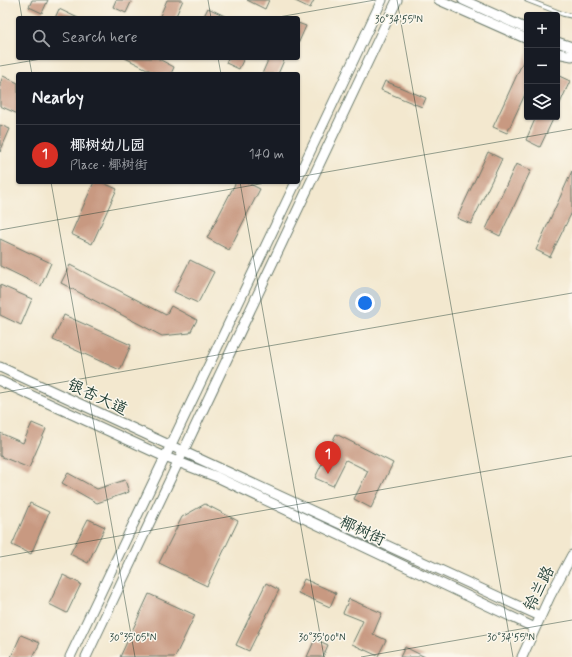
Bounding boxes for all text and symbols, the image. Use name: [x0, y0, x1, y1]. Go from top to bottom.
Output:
map controls: [524, 12, 560, 120]
button: +: [524, 12, 560, 48]
text: 30°34'55"N: [375, 13, 423, 27]
search box: [16, 16, 300, 60]
icon: search: [30, 27, 52, 49]
text: Search here: [62, 28, 138, 48]
button: −: [524, 48, 560, 84]
button: layers: [524, 84, 560, 120]
text: Nearby: [32, 87, 84, 109]
text: 椰树幼儿园: [70, 136, 145, 156]
text: 1: [42, 146, 48, 163]
text: 140 m: [249, 146, 284, 163]
text: Place · 椰树街: [70, 157, 148, 174]
your location: [355, 293, 375, 313]
street label: 银杏大道: [64, 374, 131, 420]
pin: 1: [315, 441, 341, 474]
street label: 椰树街: [336, 512, 389, 551]
street label: 铃兰路: [519, 563, 560, 615]
text: 30°35'05"N: [110, 631, 157, 645]
text: 30°35'00"N: [298, 631, 346, 645]
text: 30°34'55"N: [487, 631, 535, 645]

